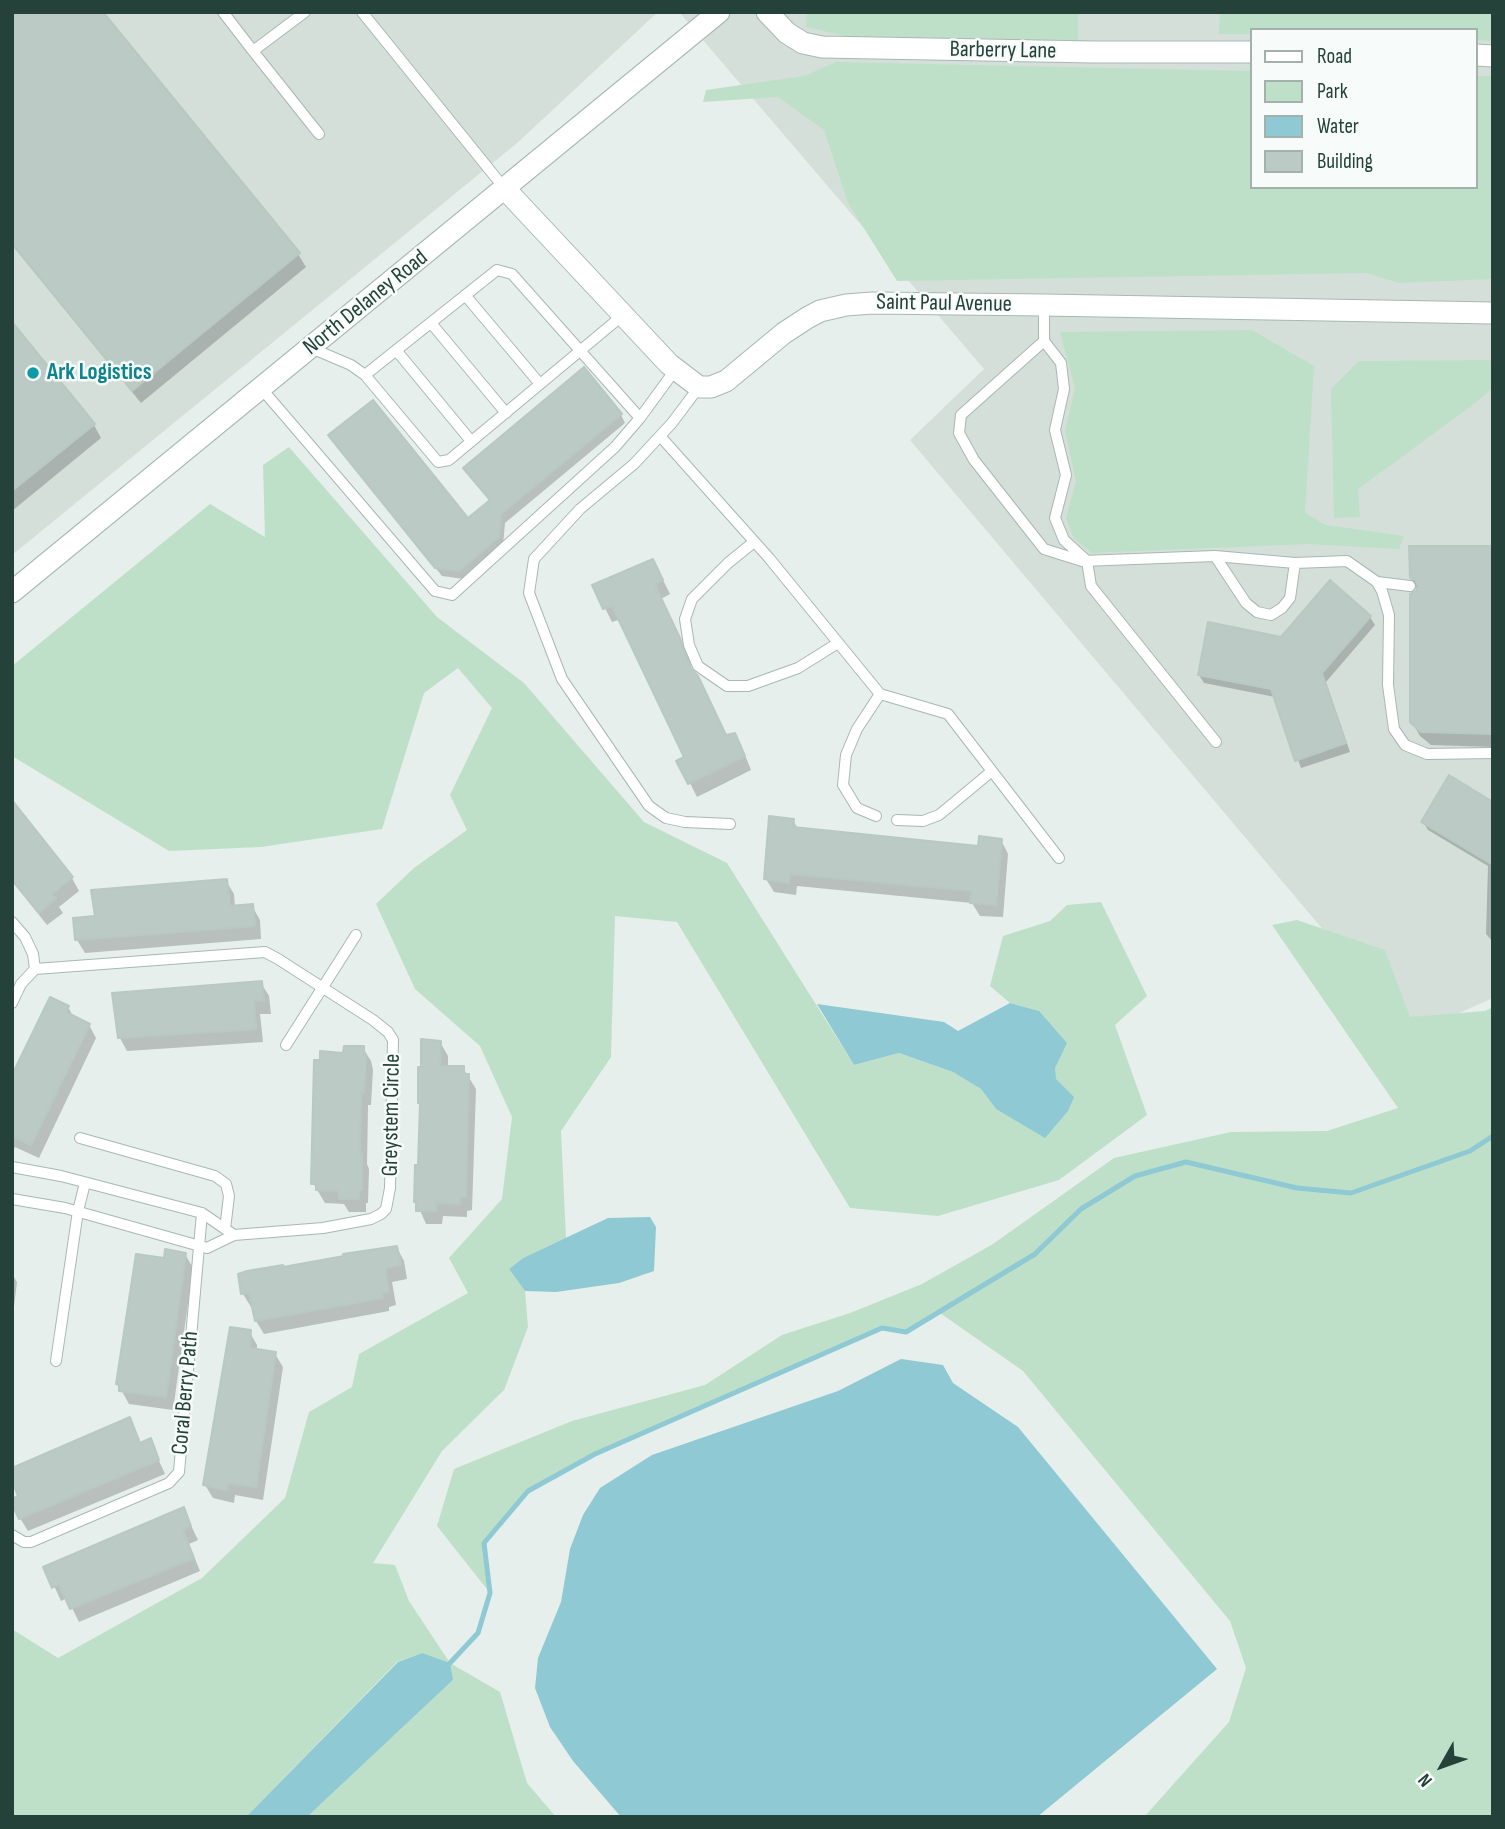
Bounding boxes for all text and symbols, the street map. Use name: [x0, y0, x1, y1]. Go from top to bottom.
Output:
legend: [1250, 28, 1477, 189]
street label: Barberry Lane: [949, 36, 1057, 66]
text: Road: [1317, 44, 1352, 69]
text: Park: [1317, 79, 1348, 104]
text: Water: [1317, 114, 1359, 139]
text: Building: [1317, 149, 1373, 174]
street label: North Delaney Road: [298, 244, 434, 362]
street label: Saint Paul Avenue: [876, 289, 1012, 319]
place label: Ark Logistics: [47, 359, 151, 387]
marker: Ark Logistics: [25, 365, 41, 381]
street label: Greystem Circle: [377, 1053, 407, 1177]
street label: Coral Berry Path: [167, 1330, 205, 1456]
north arrow: [1407, 1731, 1477, 1801]
text: N: [1413, 1769, 1438, 1791]

